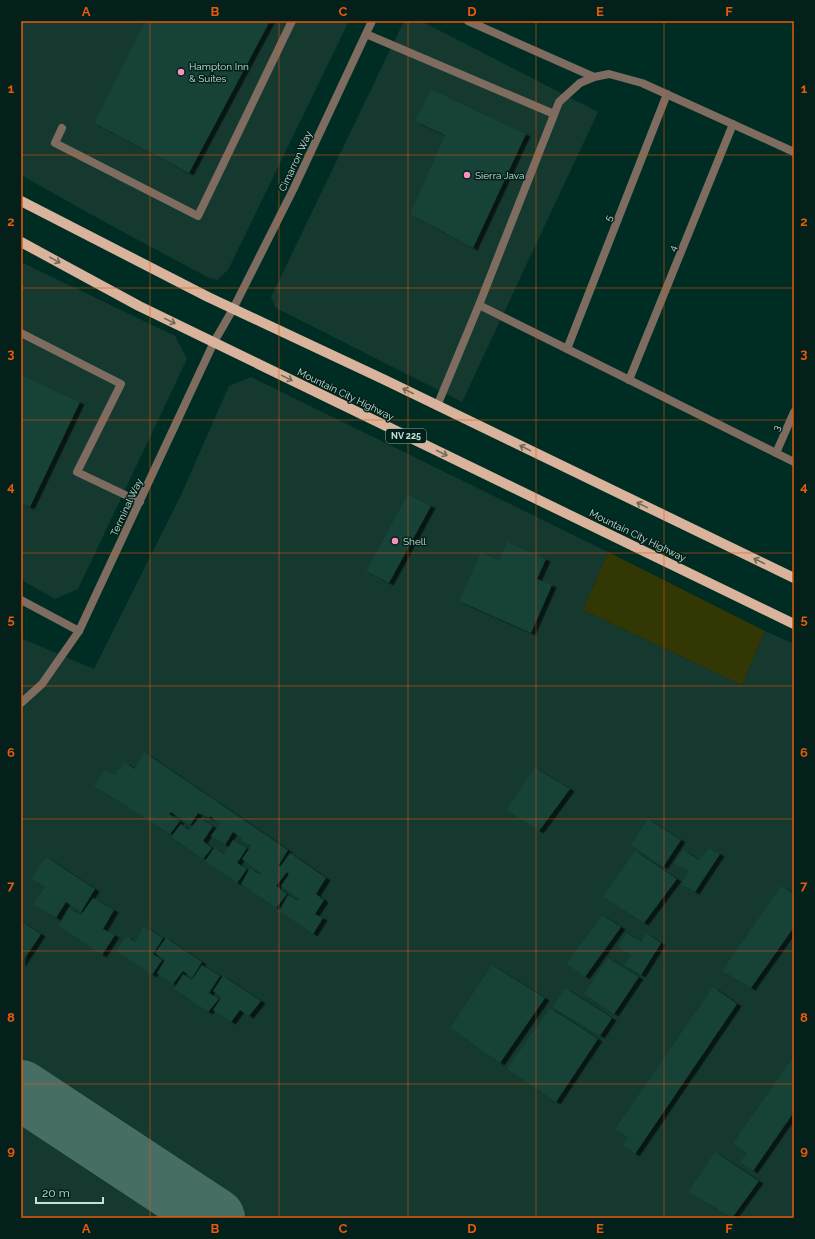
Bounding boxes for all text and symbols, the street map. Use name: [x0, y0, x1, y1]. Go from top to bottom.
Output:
text: A: [82, 4, 91, 19]
text: B: [211, 4, 220, 19]
text: C: [339, 4, 348, 19]
text: D: [467, 4, 477, 19]
text: E: [596, 4, 604, 19]
text: F: [725, 4, 733, 19]
place label: Hampton Inn & Suites: [189, 61, 249, 84]
marker: Hampton Inn & Suites: [176, 67, 186, 77]
text: 1: [8, 81, 15, 96]
text: 1: [801, 81, 808, 96]
street label: Cimarron Way: [277, 129, 314, 193]
marker: Sierra Java: [462, 170, 472, 180]
place label: Sierra Java: [475, 170, 525, 181]
street label: 5: [602, 213, 615, 223]
text: 2: [7, 214, 15, 229]
text: 2: [800, 214, 808, 229]
street label: 4: [666, 243, 679, 253]
one-way arrow: [49, 257, 61, 265]
one-way arrow: [164, 318, 176, 325]
text: 3: [7, 346, 15, 361]
text: 3: [800, 346, 808, 361]
street label: Mountain City Highway: [296, 366, 396, 423]
one-way arrow: [281, 375, 293, 382]
one-way arrow: [402, 387, 414, 395]
street label: 3: [770, 424, 783, 433]
road number: NV 225: [386, 429, 426, 443]
one-way arrow: [519, 444, 531, 451]
one-way arrow: [435, 450, 447, 457]
street label: Terminal Way: [108, 476, 145, 538]
text: 4: [7, 479, 15, 494]
text: 4: [800, 479, 808, 494]
one-way arrow: [636, 501, 648, 508]
street label: Mountain City Highway: [588, 507, 688, 564]
marker: Shell: [390, 536, 400, 546]
place label: Shell: [403, 536, 426, 547]
one-way arrow: [753, 557, 765, 564]
text: 5: [7, 612, 15, 627]
text: 5: [800, 612, 808, 627]
text: 6: [7, 745, 15, 760]
text: 6: [800, 745, 808, 760]
text: 7: [7, 878, 15, 893]
text: 7: [800, 878, 808, 893]
text: 8: [7, 1010, 15, 1025]
text: 8: [800, 1010, 808, 1025]
text: 9: [7, 1143, 15, 1158]
text: 9: [800, 1143, 808, 1158]
scale bar: [36, 1179, 103, 1205]
text: 20 m: [42, 1186, 70, 1200]
text: A: [82, 1221, 91, 1236]
text: B: [211, 1221, 220, 1236]
text: C: [339, 1221, 348, 1236]
text: D: [467, 1221, 477, 1236]
text: E: [596, 1221, 604, 1236]
text: F: [725, 1221, 733, 1236]

